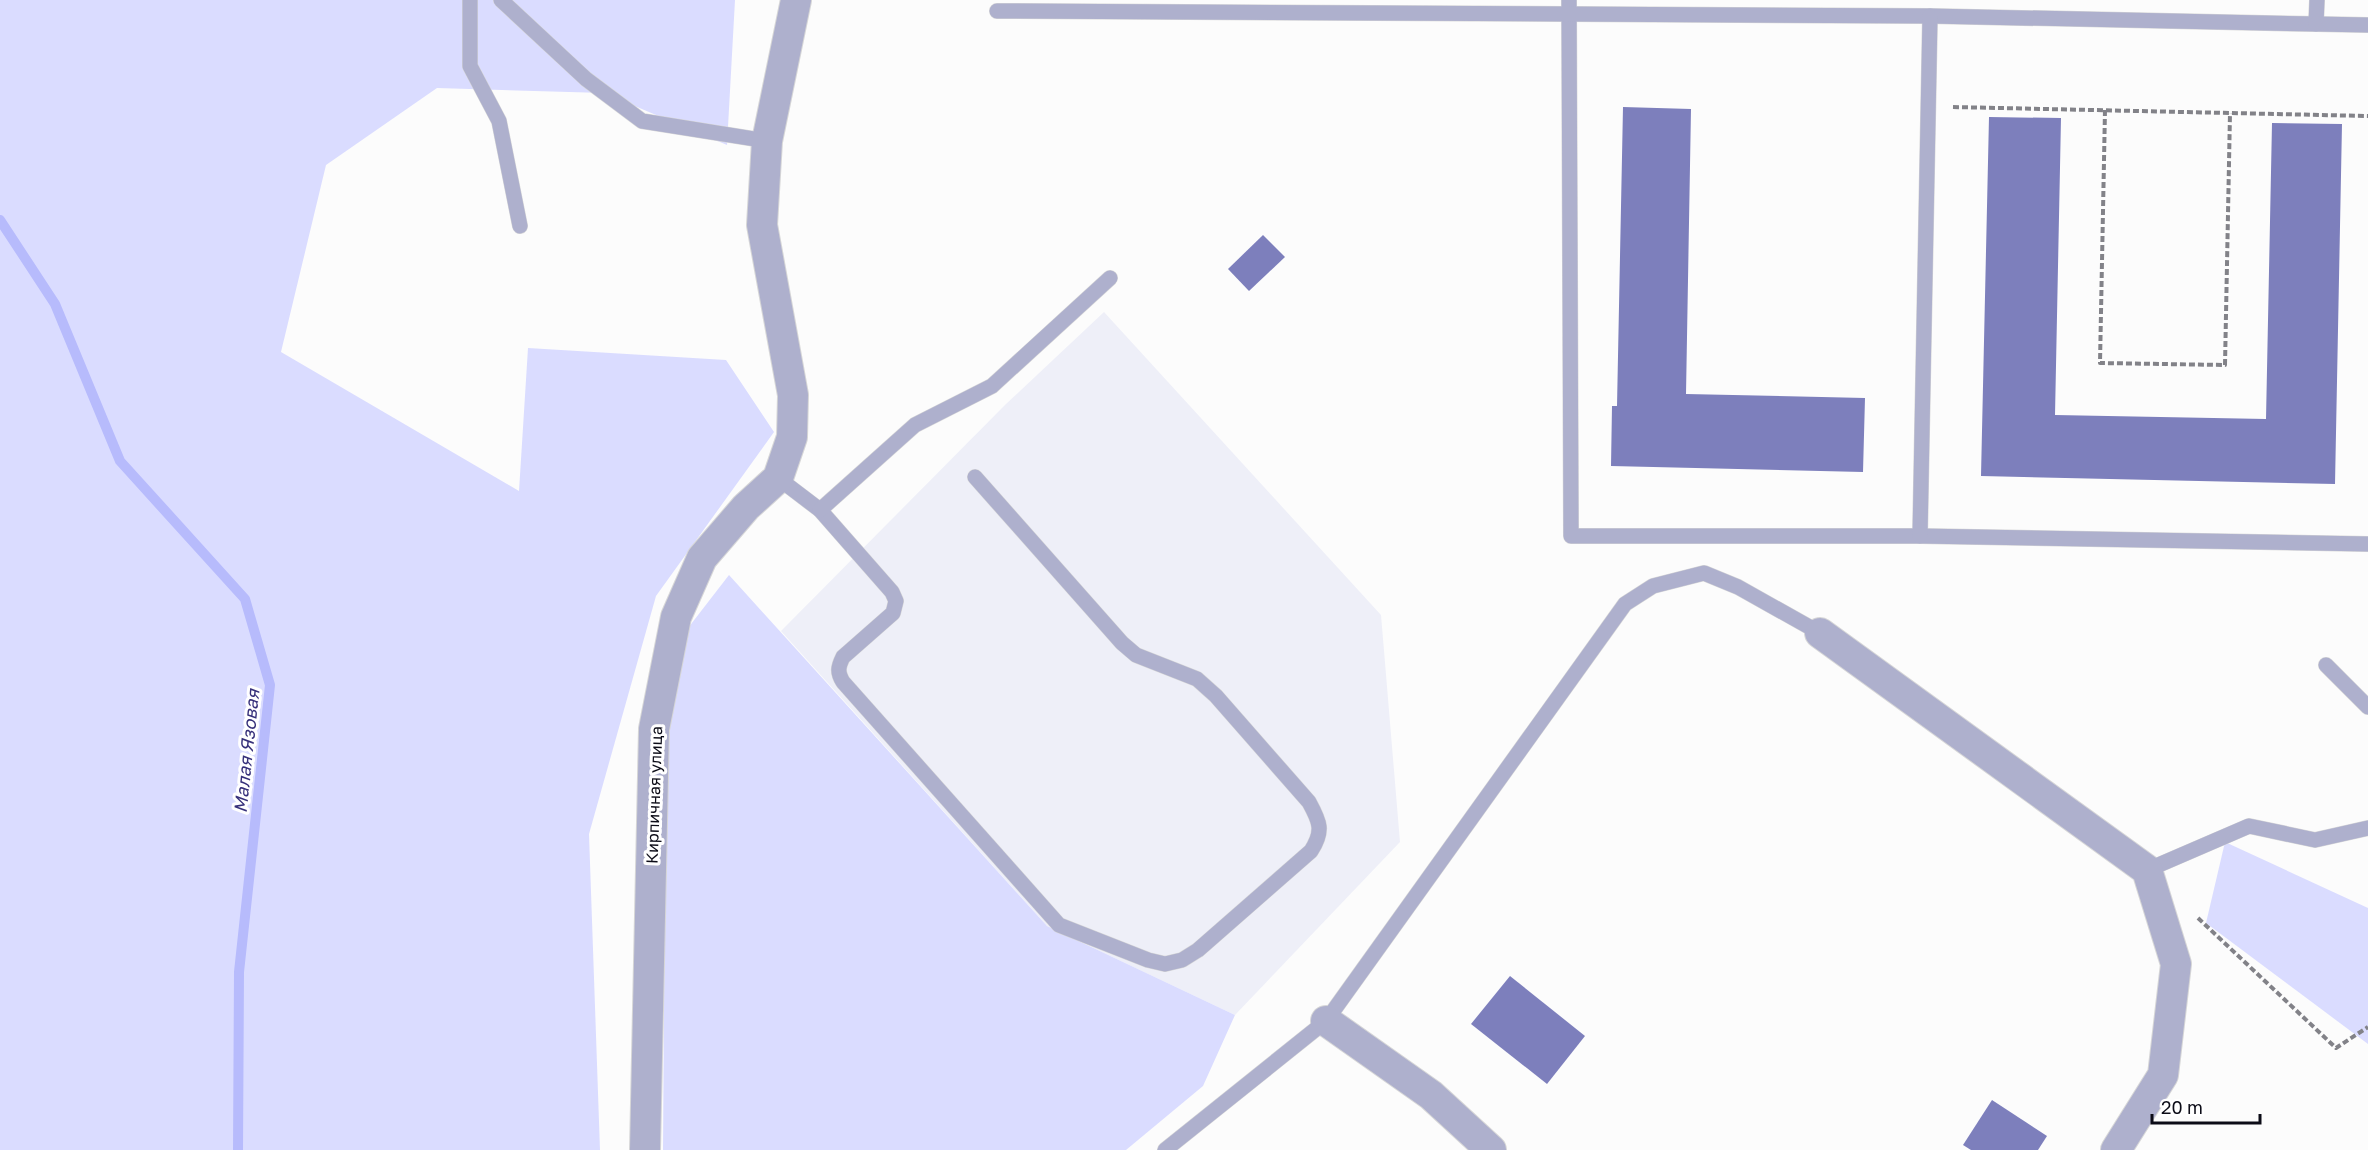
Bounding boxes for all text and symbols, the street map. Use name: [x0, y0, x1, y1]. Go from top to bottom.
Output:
water label: Малая Язовая: [229, 686, 264, 814]
street label: Кирпичная улица: [642, 726, 666, 864]
scale bar: [2152, 1087, 2260, 1125]
text: 20 m: [2161, 1096, 2203, 1118]

